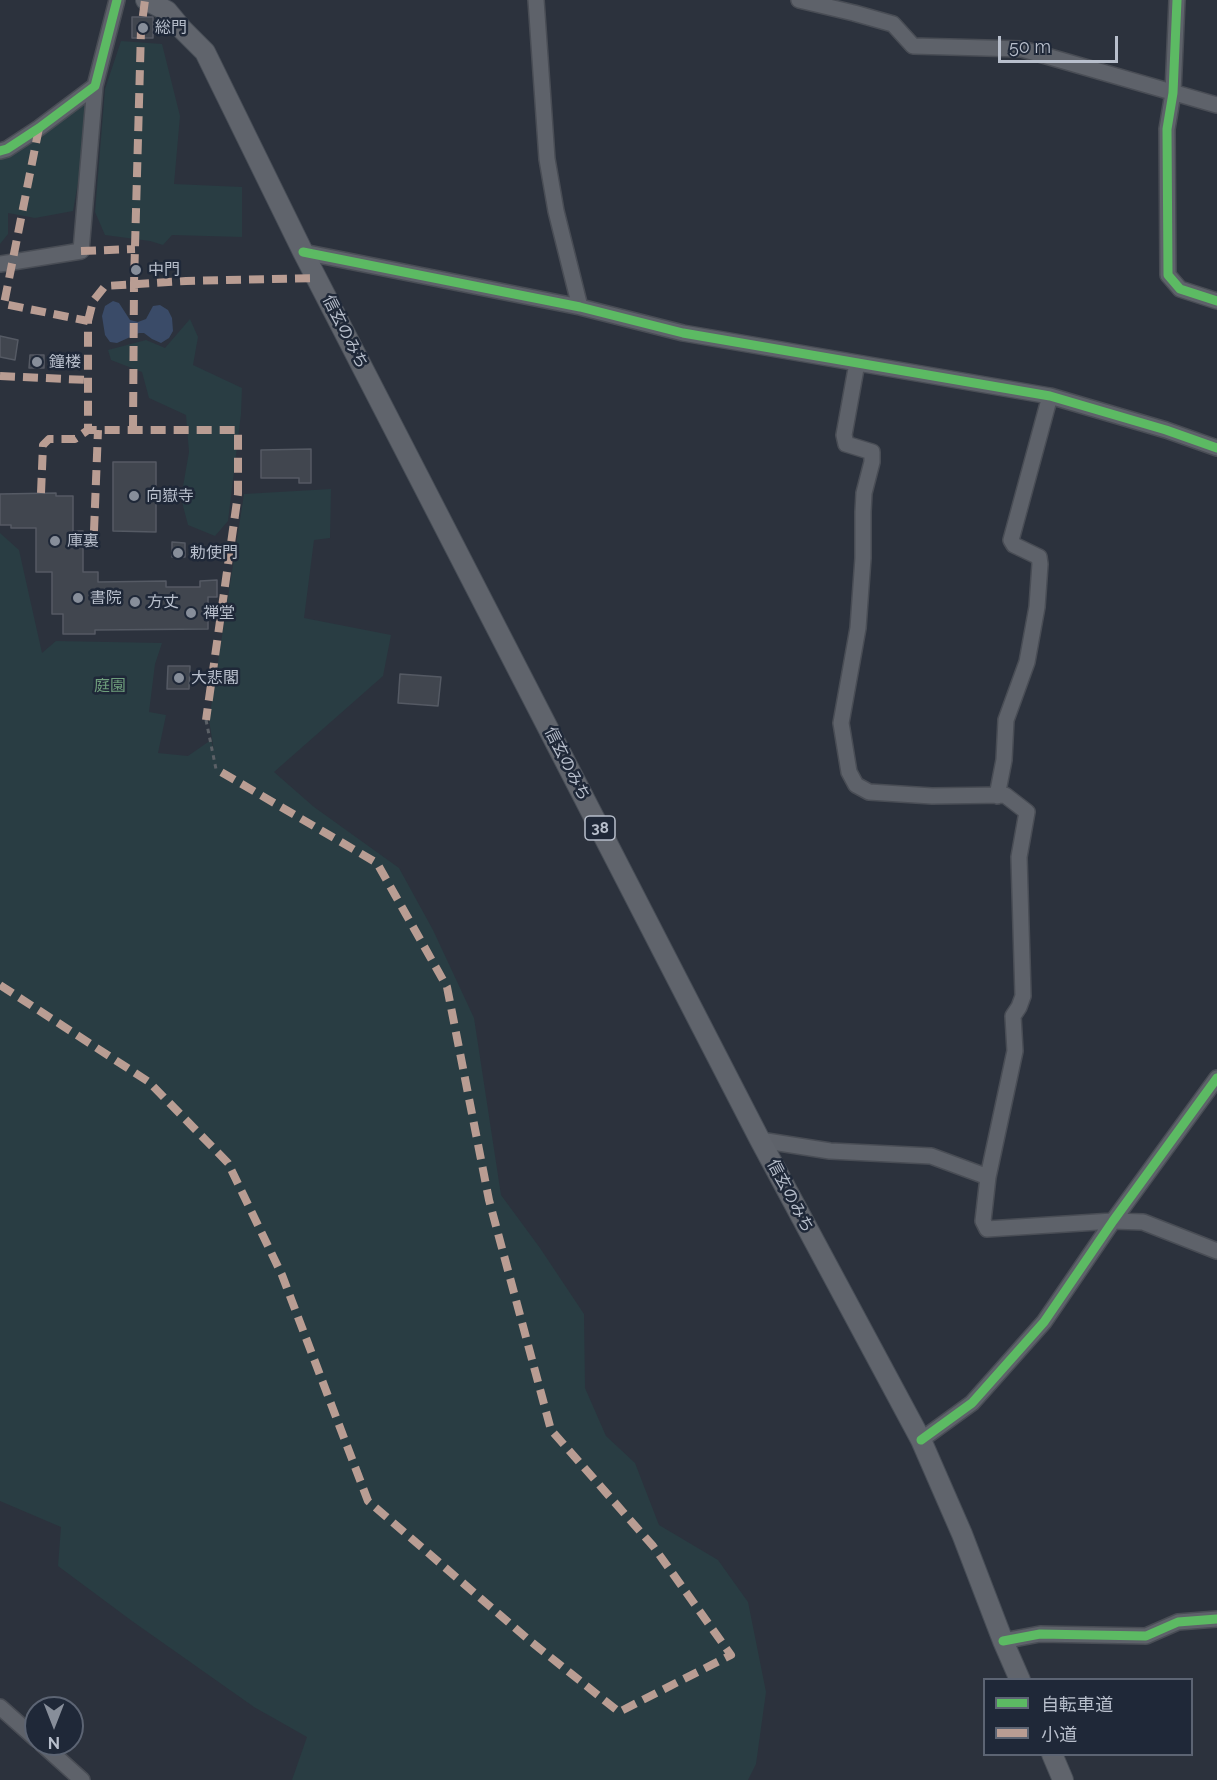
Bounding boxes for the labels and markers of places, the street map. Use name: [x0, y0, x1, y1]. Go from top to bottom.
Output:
place label: 総門: [155, 18, 187, 38]
marker: 総門: [136, 21, 150, 35]
place label: 中門: [148, 260, 180, 280]
marker: 中門: [129, 263, 143, 277]
place label: 鐘楼: [49, 352, 81, 372]
marker: 鐘楼: [30, 355, 44, 369]
place label: 向嶽寺: [146, 486, 194, 506]
marker: 向嶽寺: [127, 489, 141, 503]
place label: 庫裏: [67, 531, 99, 551]
marker: 庫裏: [48, 534, 62, 548]
place label: 勅使門: [190, 543, 238, 563]
marker: 勅使門: [171, 546, 185, 560]
place label: 書院: [90, 588, 122, 608]
marker: 書院: [71, 591, 85, 605]
place label: 方丈: [147, 592, 179, 612]
marker: 方丈: [128, 595, 142, 609]
place label: 禅堂: [203, 603, 235, 623]
marker: 禅堂: [184, 606, 198, 620]
place label: 大悲閣: [191, 668, 239, 688]
marker: 大悲閣: [172, 671, 186, 685]

